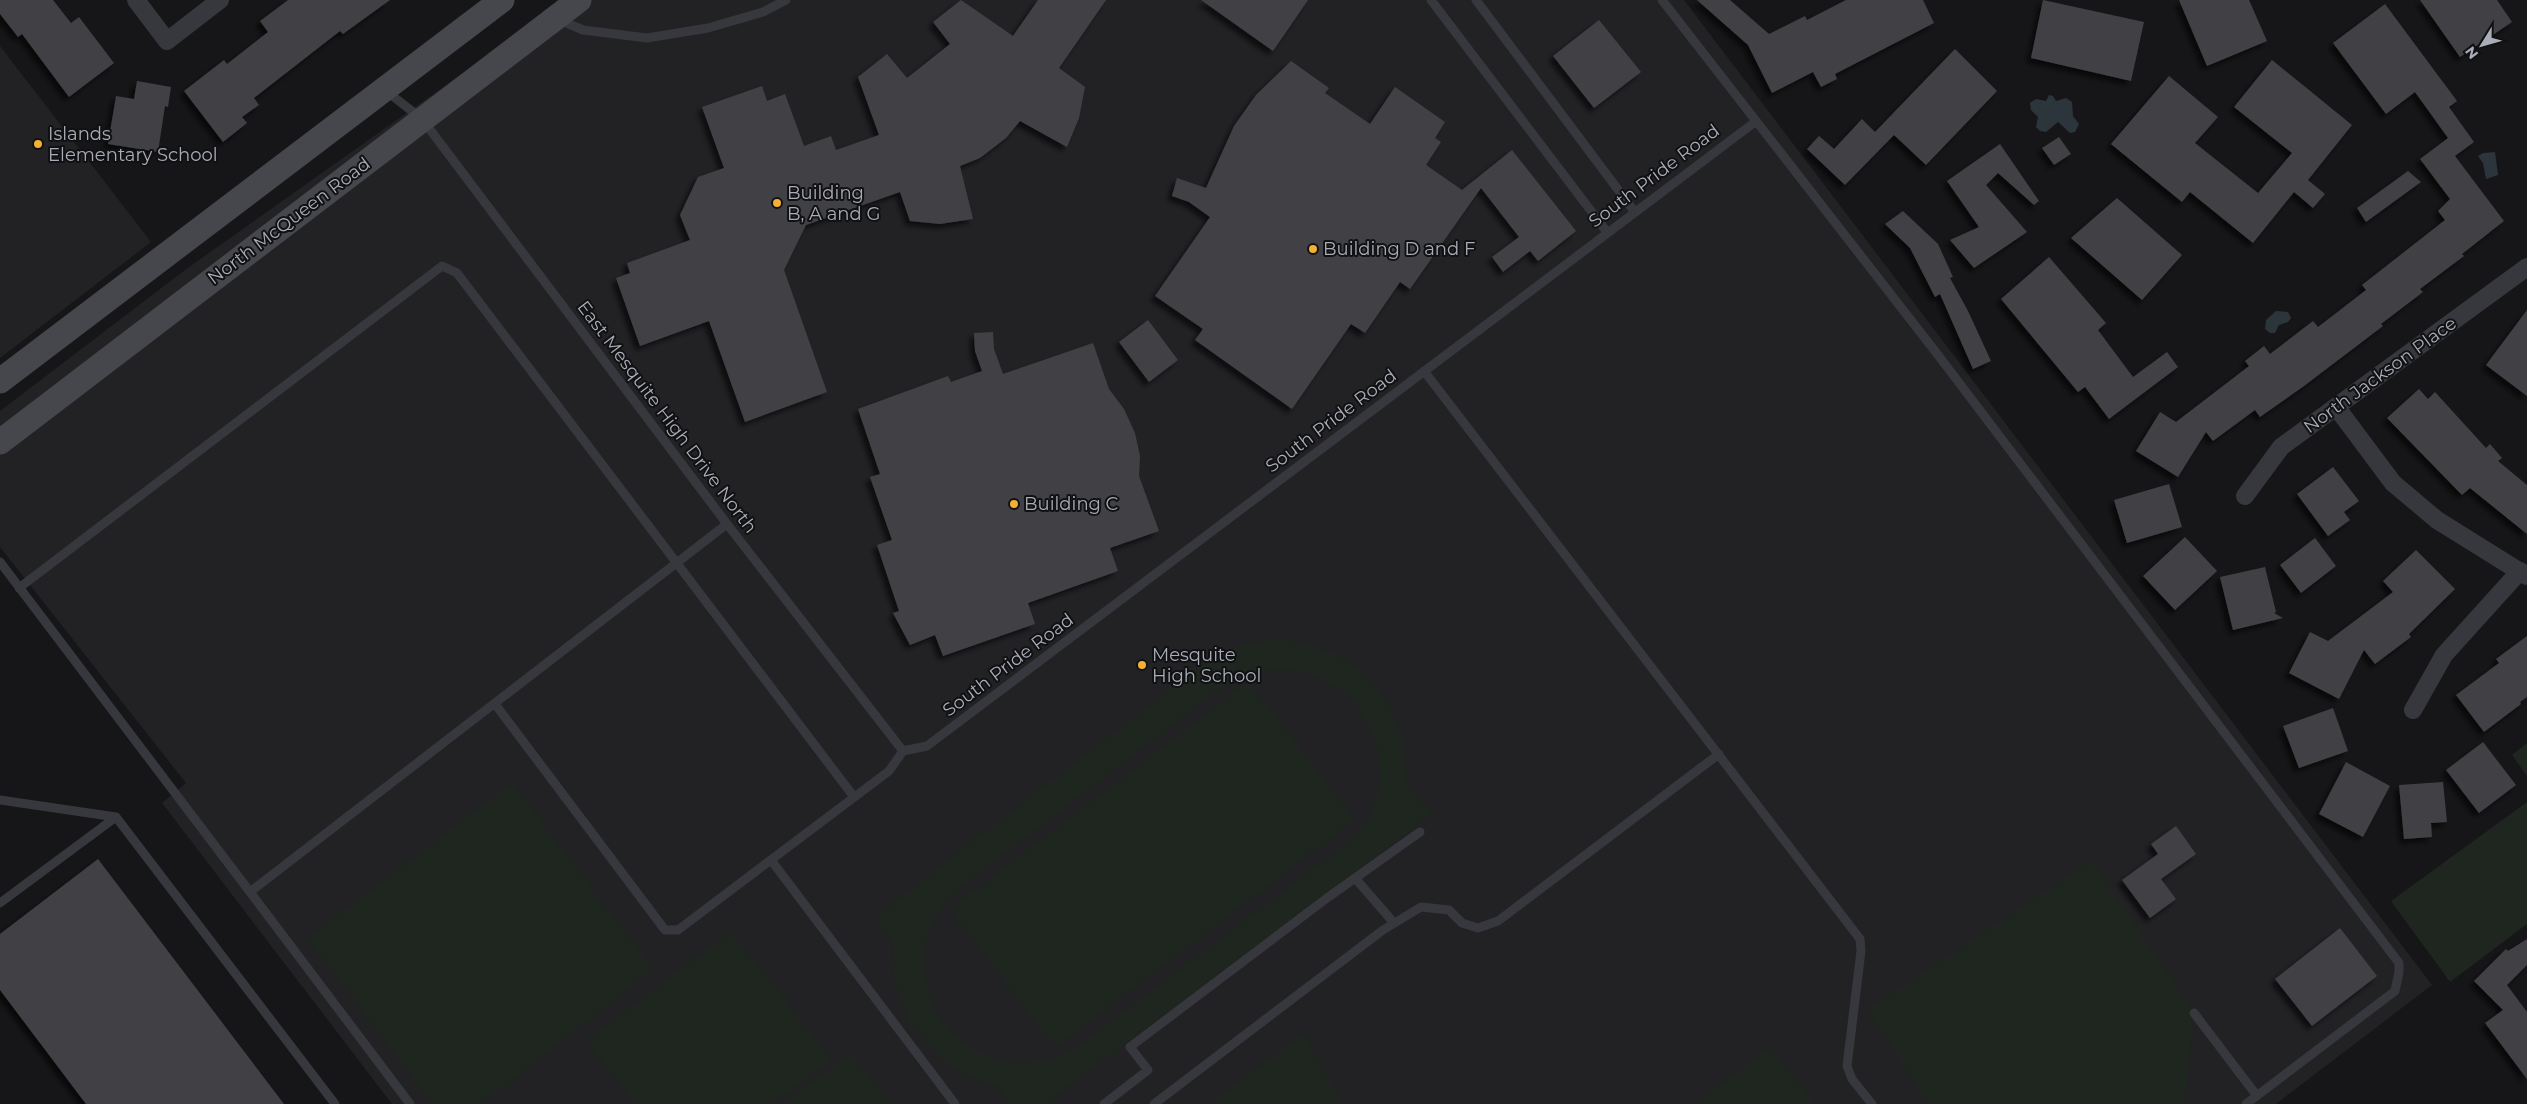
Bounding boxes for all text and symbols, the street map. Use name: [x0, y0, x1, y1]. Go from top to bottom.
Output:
north arrow: [2457, 20, 2507, 70]
text: N: [2461, 43, 2482, 63]
street label: South Pride Road: [1584, 120, 1724, 232]
place label: Islands Elementary School: [48, 123, 218, 166]
marker: Islands Elementary School: [32, 138, 44, 150]
street label: North McQueen Road: [203, 153, 375, 289]
place label: Building B, A and G: [787, 182, 880, 225]
marker: Building B, A and G: [771, 197, 783, 209]
place label: Building D and F: [1323, 238, 1475, 260]
marker: Building D and F: [1307, 243, 1319, 255]
street label: East Mesquite High Drive North: [572, 297, 762, 537]
street label: North Jackson Place: [2299, 312, 2461, 438]
street label: South Pride Road: [1261, 365, 1401, 477]
place label: Building C: [1024, 493, 1119, 515]
marker: Building C: [1008, 498, 1020, 510]
street label: South Pride Road: [938, 609, 1078, 721]
place label: Mesquite High School: [1152, 644, 1261, 687]
marker: Mesquite High School: [1136, 659, 1148, 671]

